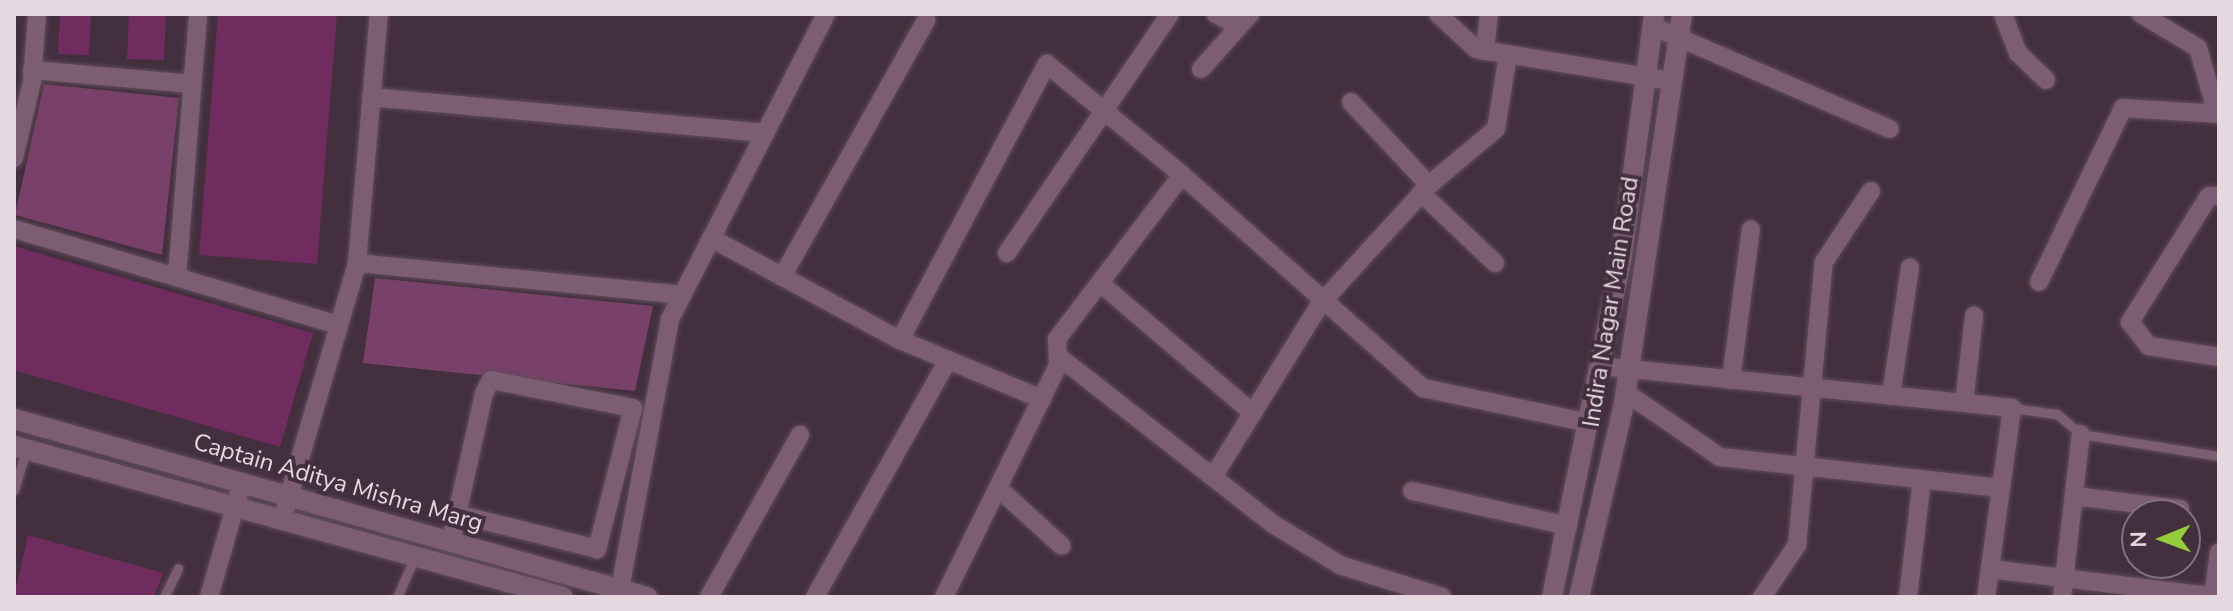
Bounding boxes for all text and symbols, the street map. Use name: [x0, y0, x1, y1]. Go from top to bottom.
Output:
street label: Indira Nagar Main Road: [1577, 175, 1645, 429]
street label: Captain Aditya Mishra Marg: [190, 428, 486, 538]
north arrow: [2121, 499, 2201, 579]
text: N: [2124, 531, 2154, 548]

